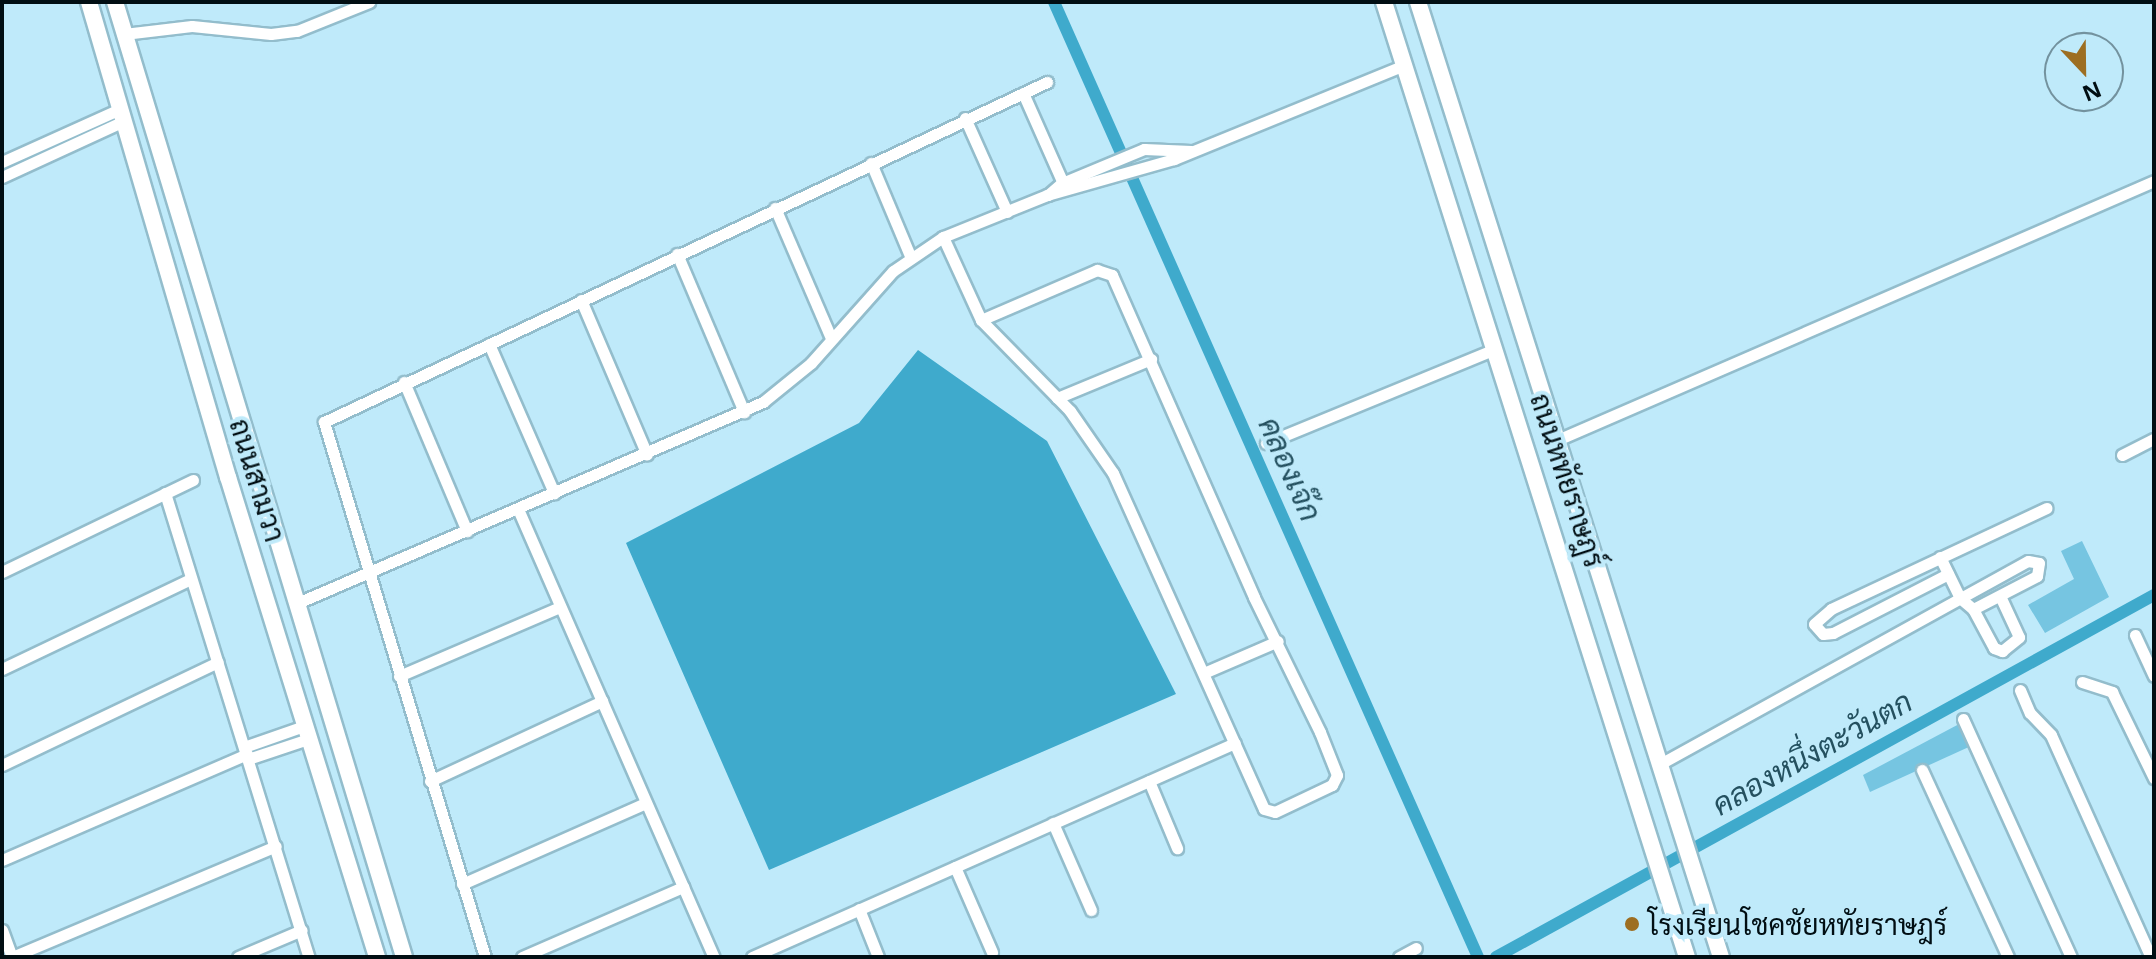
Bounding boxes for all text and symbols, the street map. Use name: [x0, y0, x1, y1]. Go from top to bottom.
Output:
north arrow: [2044, 32, 2124, 112]
text: N: [2078, 75, 2106, 110]
street label: ถนนหทัยราษฎร์: [1524, 389, 1612, 571]
water label: คลองเจ๊ก: [1251, 411, 1329, 527]
street label: ถนนสามวา: [223, 414, 293, 546]
water label: คลองหนึ่งตะวันตก: [1706, 683, 1918, 823]
place label: โรงเรียนโชคชัยหทัยราษฎร์: [1648, 907, 1947, 941]
marker: โรงเรียนโชคชัยหทัยราษฎร์: [1623, 915, 1641, 933]

